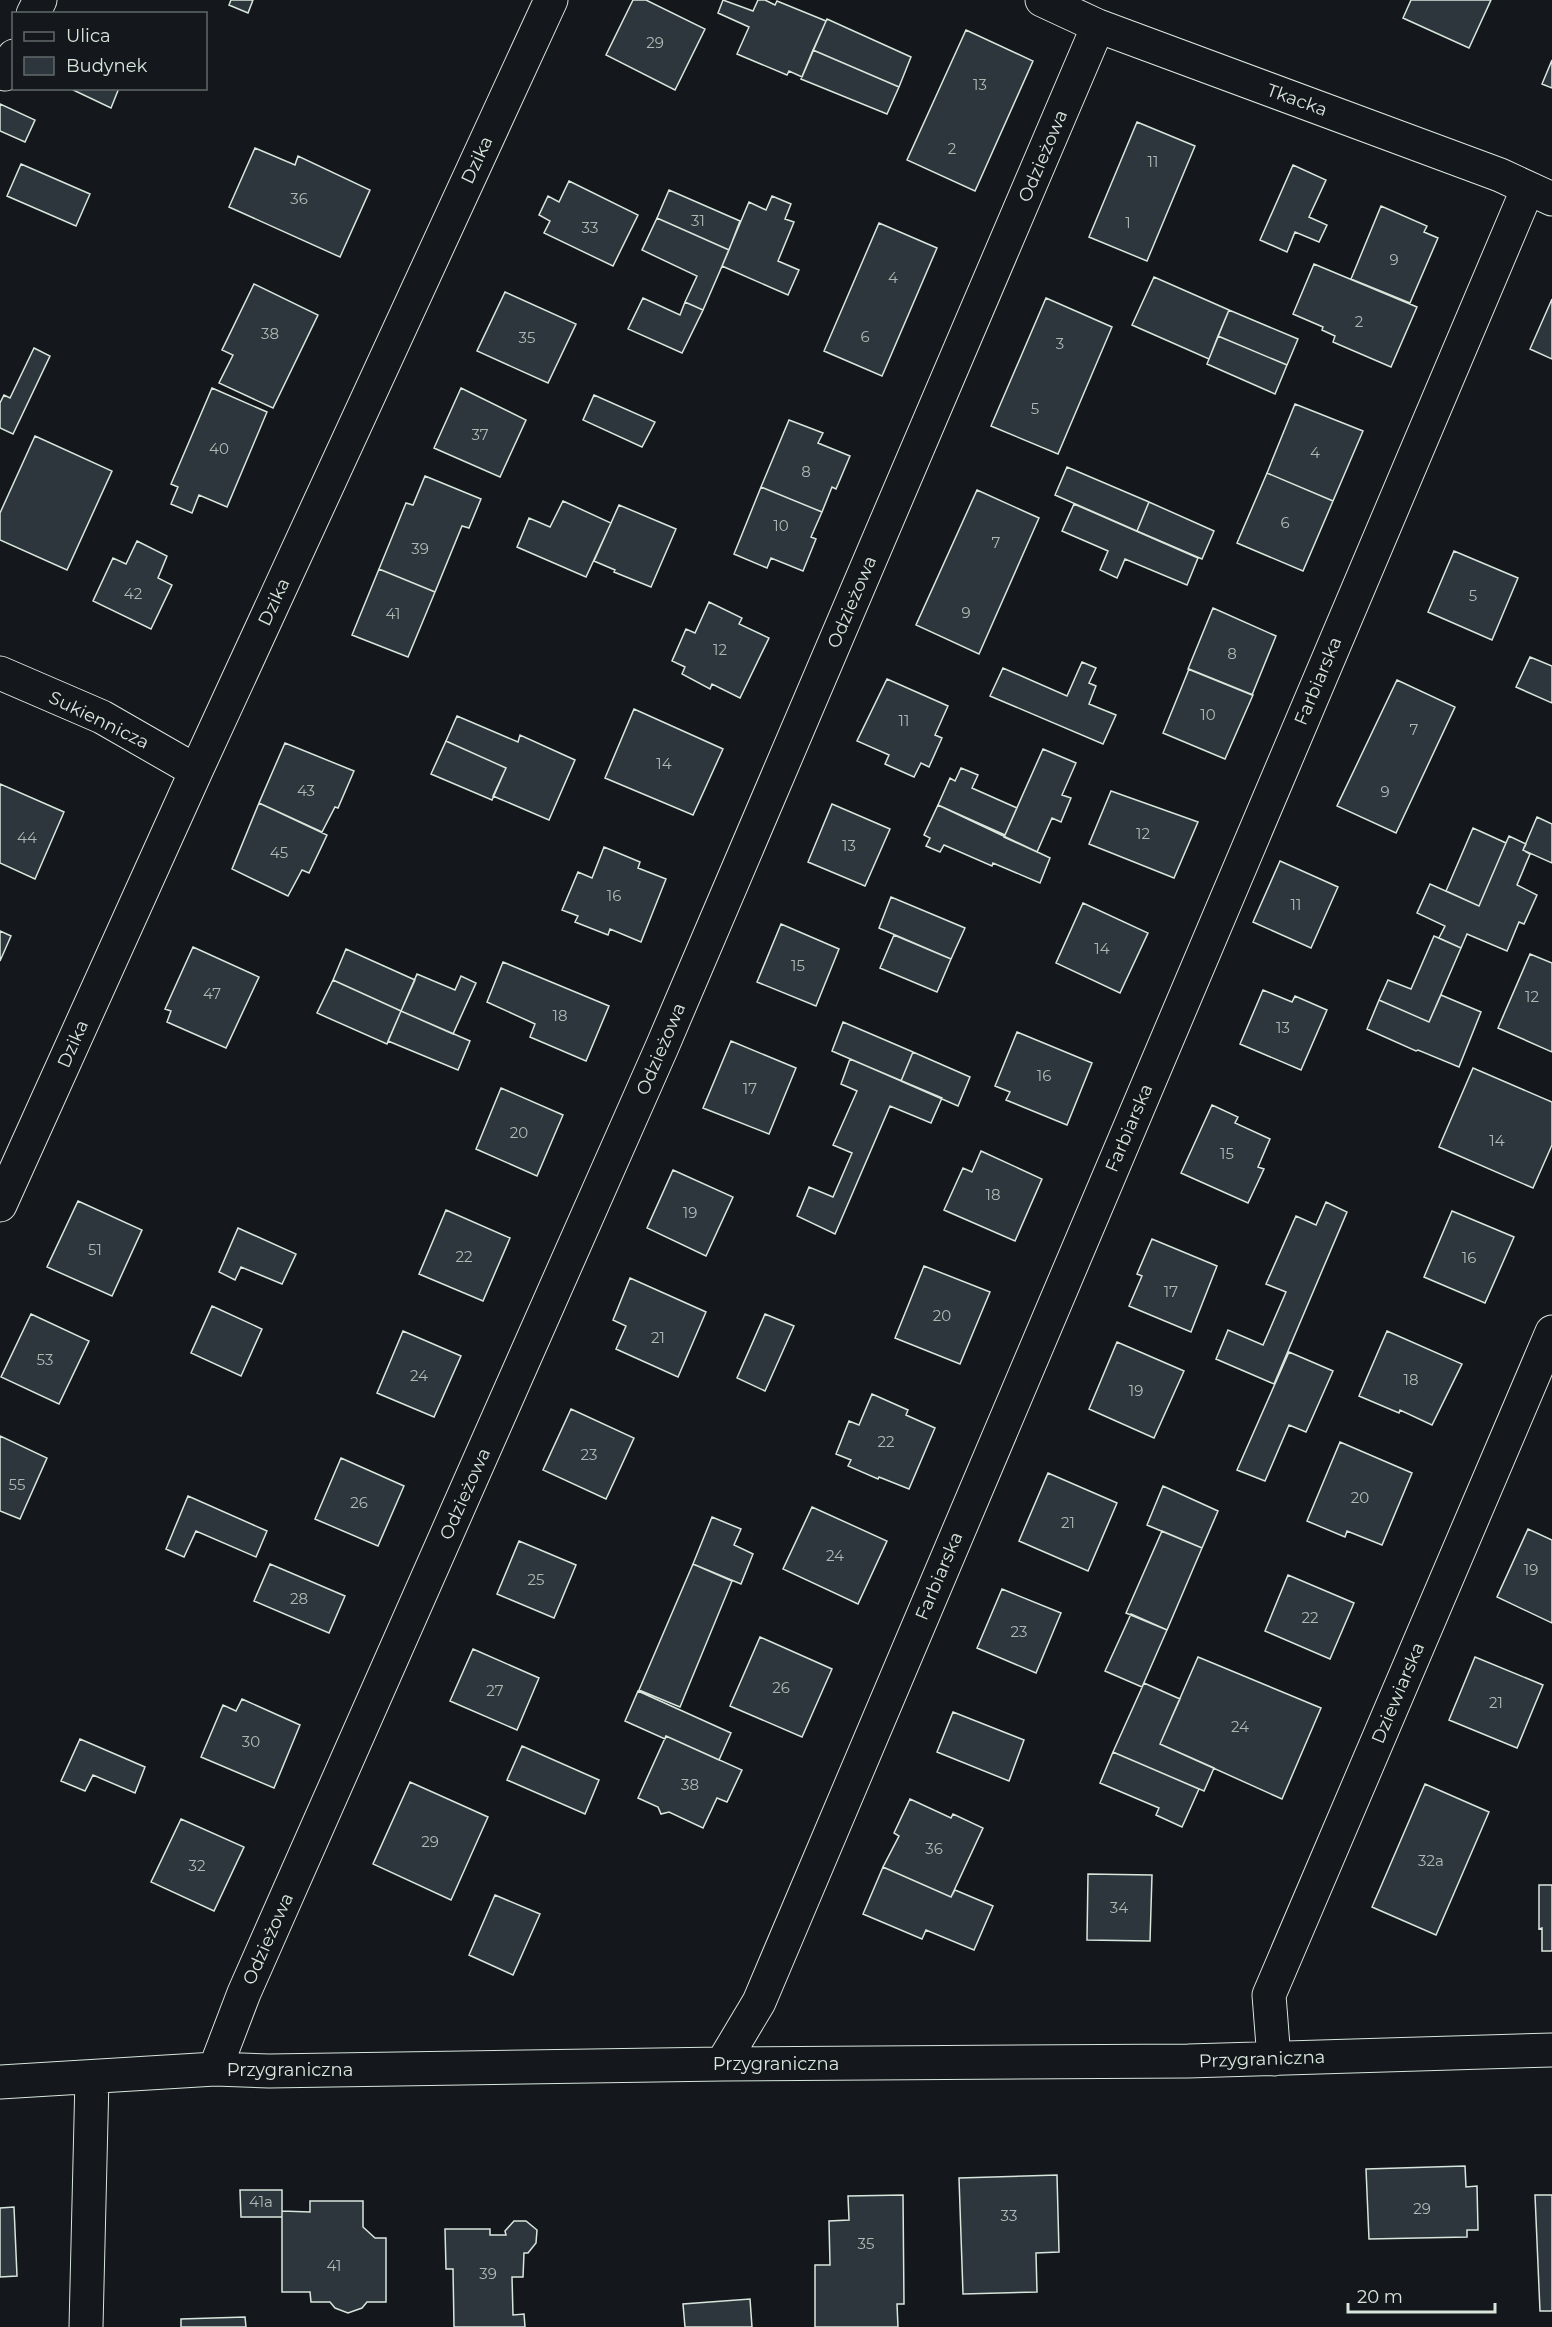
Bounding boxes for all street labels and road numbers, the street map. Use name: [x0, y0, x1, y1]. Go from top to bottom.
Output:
street label: Tkacka: [1264, 79, 1330, 121]
street label: Odzieżowa: [1014, 106, 1072, 206]
street label: Dzika: [456, 133, 498, 187]
street label: Odzieżowa: [823, 552, 881, 652]
street label: Dzika: [253, 575, 295, 629]
street label: Farbiarska: [1290, 634, 1346, 728]
street label: Sukiennicza: [45, 686, 153, 754]
street label: Odzieżowa: [632, 999, 690, 1099]
street label: Dzika: [53, 1017, 93, 1071]
street label: Farbiarska: [1101, 1081, 1157, 1175]
street label: Odzieżowa: [435, 1445, 495, 1543]
street label: Farbiarska: [911, 1529, 967, 1623]
street label: Dziewiarska: [1367, 1639, 1429, 1747]
street label: Odzieżowa: [238, 1890, 298, 1988]
street label: Przygraniczna: [1198, 2046, 1326, 2072]
street label: Przygraniczna: [713, 2053, 839, 2075]
street label: Przygraniczna: [227, 2059, 353, 2081]

